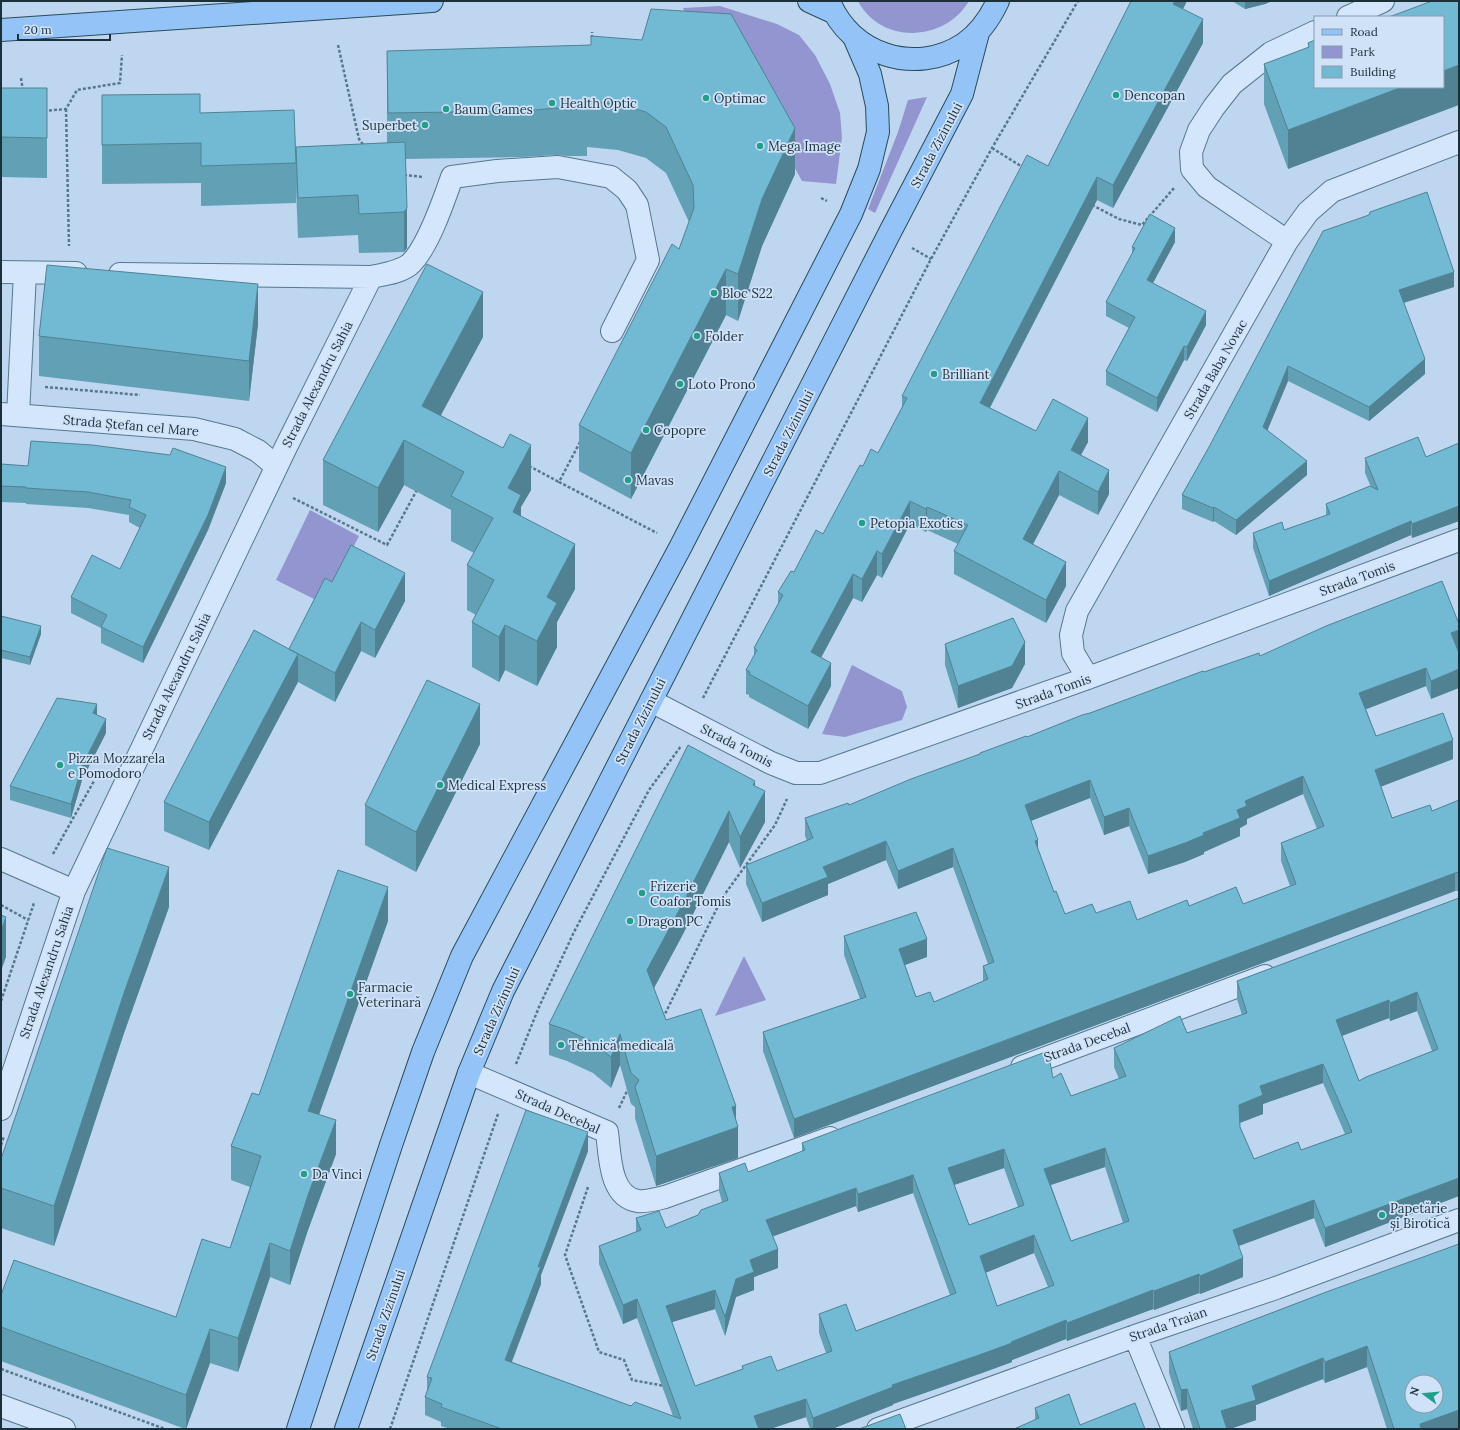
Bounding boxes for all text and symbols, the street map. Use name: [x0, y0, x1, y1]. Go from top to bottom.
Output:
scale bar: [18, 16, 110, 42]
legend: [1314, 16, 1444, 88]
text: 20 m: [24, 22, 52, 37]
text: Road: [1350, 24, 1378, 39]
text: Park: [1350, 44, 1376, 59]
text: Building: [1350, 64, 1396, 79]
place label: Dencopan: [1124, 87, 1186, 104]
place label: Optimac: [714, 90, 766, 107]
marker: Dencopan: [1111, 90, 1121, 100]
marker: Optimac: [701, 93, 711, 103]
place label: Health Optic: [560, 95, 637, 112]
marker: Health Optic: [547, 98, 557, 108]
street label: Strada Zizinului: [907, 99, 966, 191]
place label: Baum Games: [454, 101, 533, 118]
marker: Baum Games: [441, 104, 451, 114]
place label: Superbet: [362, 117, 417, 134]
marker: Superbet: [420, 120, 430, 130]
place label: Mega Image: [768, 138, 841, 155]
marker: Mega Image: [755, 141, 765, 151]
place label: Bloc S22: [722, 285, 773, 302]
marker: Bloc S22: [709, 288, 719, 298]
street label: Strada Baba Novac: [1180, 316, 1251, 422]
street label: Strada Alexandru Sahia: [278, 318, 357, 450]
place label: Folder: [705, 328, 744, 345]
marker: Folder: [692, 331, 702, 341]
place label: Brilliant: [942, 366, 990, 383]
marker: Brilliant: [929, 369, 939, 379]
place label: Loto Prono: [688, 376, 756, 393]
marker: Loto Prono: [675, 379, 685, 389]
street label: Strada Zizinului: [759, 387, 818, 479]
street label: Strada Ștefan cel Mare: [62, 411, 200, 440]
place label: Copopre: [654, 422, 706, 439]
marker: Copopre: [641, 425, 651, 435]
place label: Mavas: [636, 472, 674, 489]
marker: Mavas: [623, 475, 633, 485]
place label: Petopia Exotics: [870, 515, 963, 532]
marker: Petopia Exotics: [857, 518, 867, 528]
street label: Strada Tomis: [1317, 557, 1397, 600]
street label: Strada Alexandru Sahia: [138, 610, 215, 743]
street label: Strada Tomis: [1013, 670, 1093, 713]
street label: Strada Zizinului: [611, 675, 670, 767]
street label: Strada Tomis: [698, 720, 776, 771]
place label: Pizza Mozzarela e Pomodoro: [68, 750, 165, 782]
marker: Pizza Mozzarela e Pomodoro: [55, 760, 65, 770]
place label: Medical Express: [448, 777, 546, 794]
marker: Medical Express: [435, 780, 445, 790]
place label: Frizerie Coafor Tomis: [650, 878, 731, 910]
marker: Frizerie Coafor Tomis: [637, 888, 647, 898]
street label: Strada Alexandru Sahia: [16, 903, 77, 1041]
place label: Dragon PC: [638, 913, 703, 930]
marker: Dragon PC: [625, 916, 635, 926]
street label: Strada Zizinului: [469, 964, 524, 1058]
place label: Farmacie Veterinară: [357, 979, 421, 1011]
marker: Farmacie Veterinară: [345, 989, 355, 999]
street label: Strada Decebal: [1042, 1019, 1133, 1066]
place label: Tehnică medicală: [569, 1037, 674, 1054]
marker: Tehnică medicală: [556, 1040, 566, 1050]
street label: Strada Decebal: [513, 1085, 603, 1138]
place label: Da Vinci: [312, 1166, 363, 1183]
marker: Da Vinci: [299, 1169, 309, 1179]
place label: Papetărie și Birotică: [1390, 1200, 1450, 1232]
marker: Papetărie și Birotică: [1377, 1210, 1387, 1220]
street label: Strada Zizinului: [362, 1267, 409, 1363]
street label: Strada Traian: [1127, 1303, 1209, 1346]
north arrow: [1404, 1374, 1444, 1414]
text: N: [1406, 1385, 1422, 1397]

